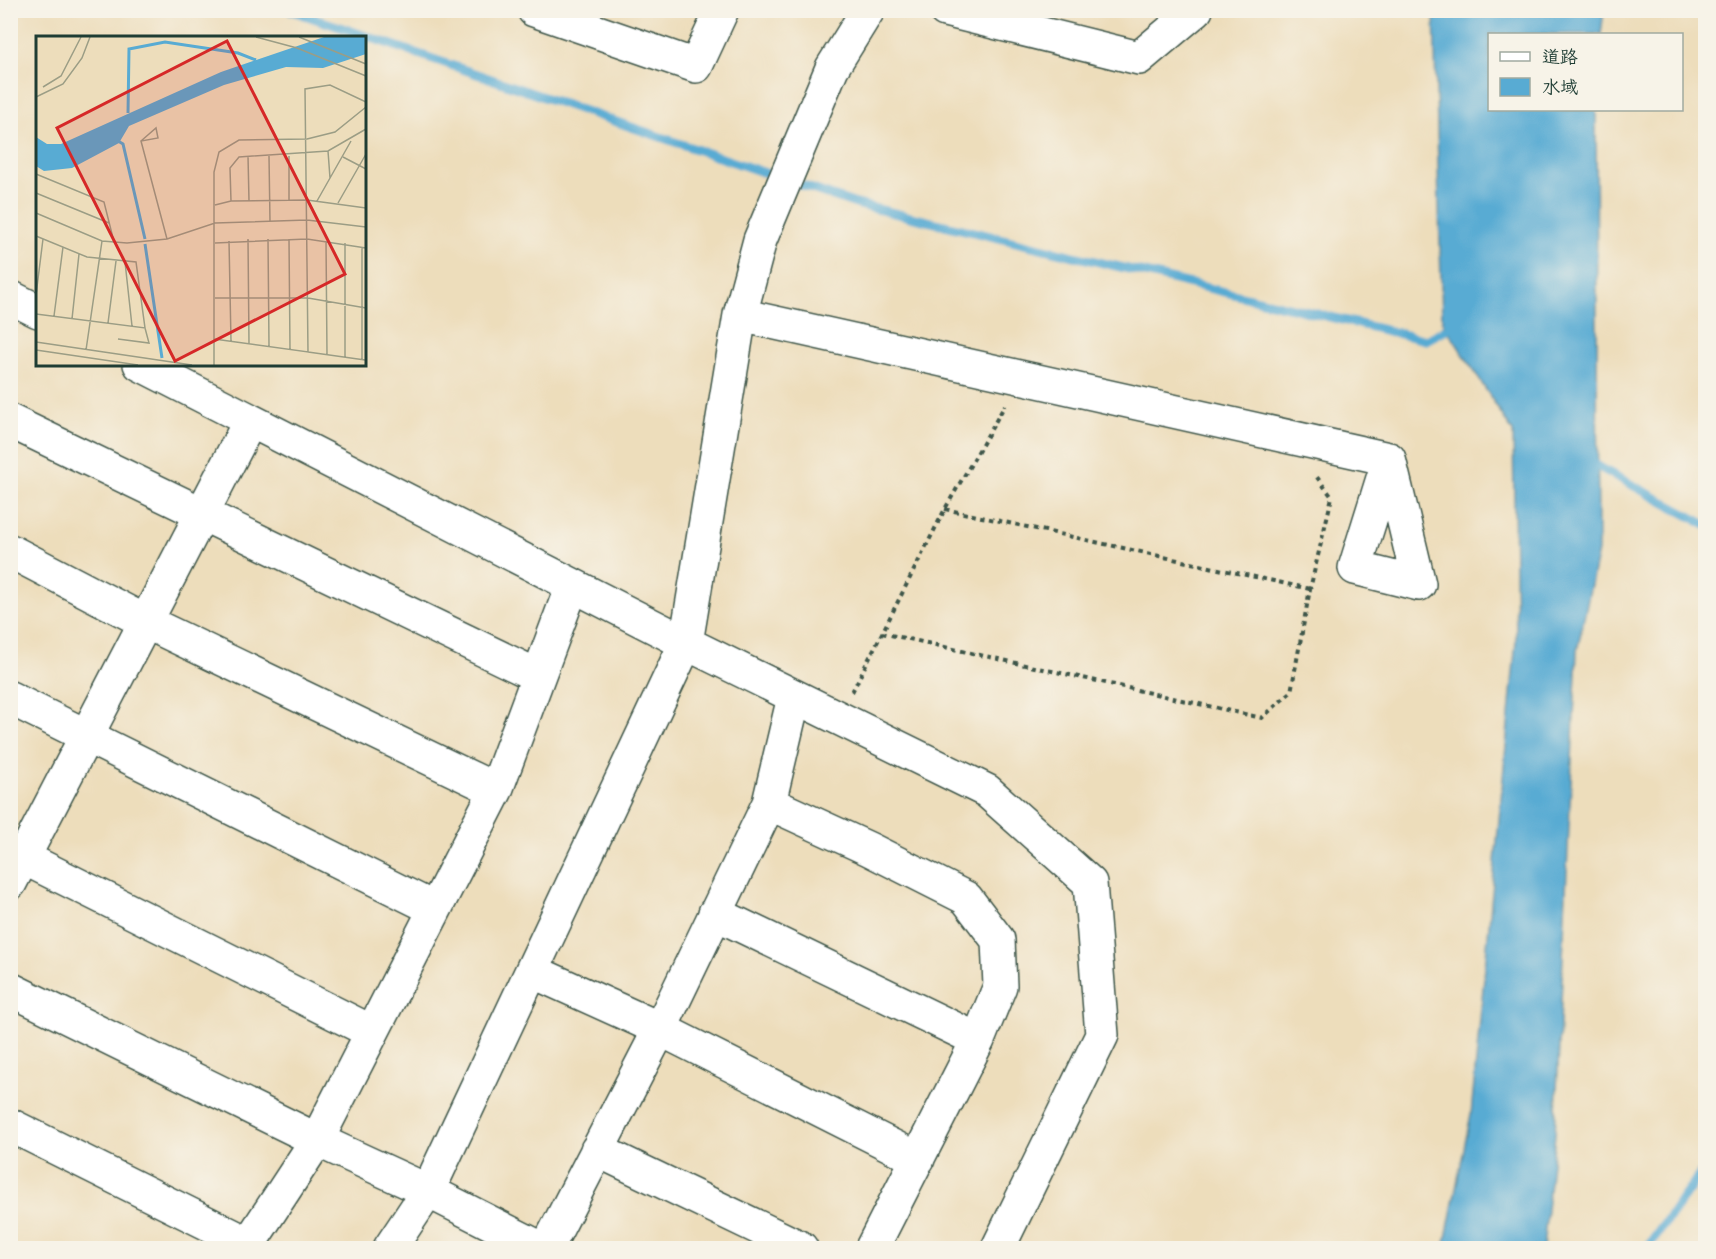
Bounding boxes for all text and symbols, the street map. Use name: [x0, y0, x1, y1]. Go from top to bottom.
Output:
legend: [1488, 33, 1683, 111]
inset map: [36, 36, 366, 366]
text: 道路: [1542, 46, 1578, 72]
text: 水域: [1542, 76, 1578, 102]

